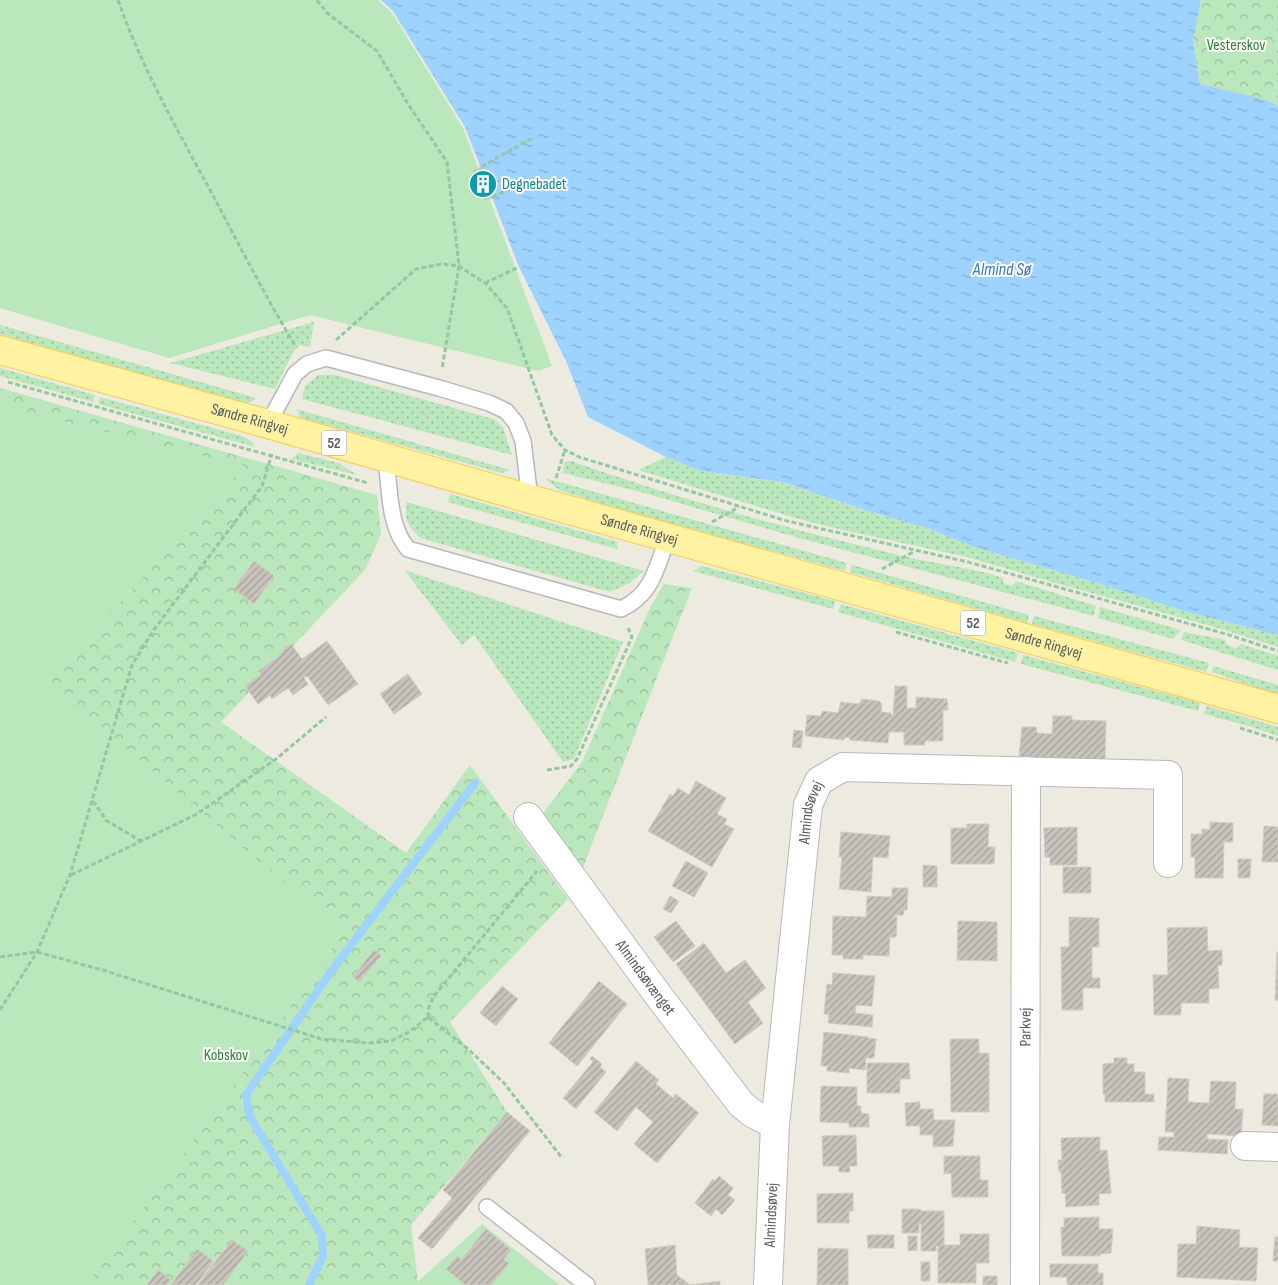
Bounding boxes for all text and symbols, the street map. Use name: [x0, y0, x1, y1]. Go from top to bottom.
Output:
park label: Vesterskov: [1207, 36, 1265, 55]
building icon: Degnebadet: [468, 169, 498, 199]
place label: Degnebadet: [502, 175, 567, 194]
water label: Almind Sø: [972, 259, 1033, 280]
street label: Søndre Ringvej: [209, 399, 290, 439]
road number: 52: [322, 430, 346, 456]
street label: Søndre Ringvej: [599, 510, 680, 550]
road number: 52: [960, 610, 986, 636]
street label: Søndre Ringvej: [1003, 623, 1084, 663]
street label: Almindsøvej: [794, 778, 827, 846]
street label: Almindsøvænget: [611, 935, 680, 1019]
street label: Parkvej: [1016, 1007, 1035, 1046]
park label: Kobskov: [204, 1046, 248, 1065]
street label: Almindsøvej: [760, 1182, 782, 1249]

